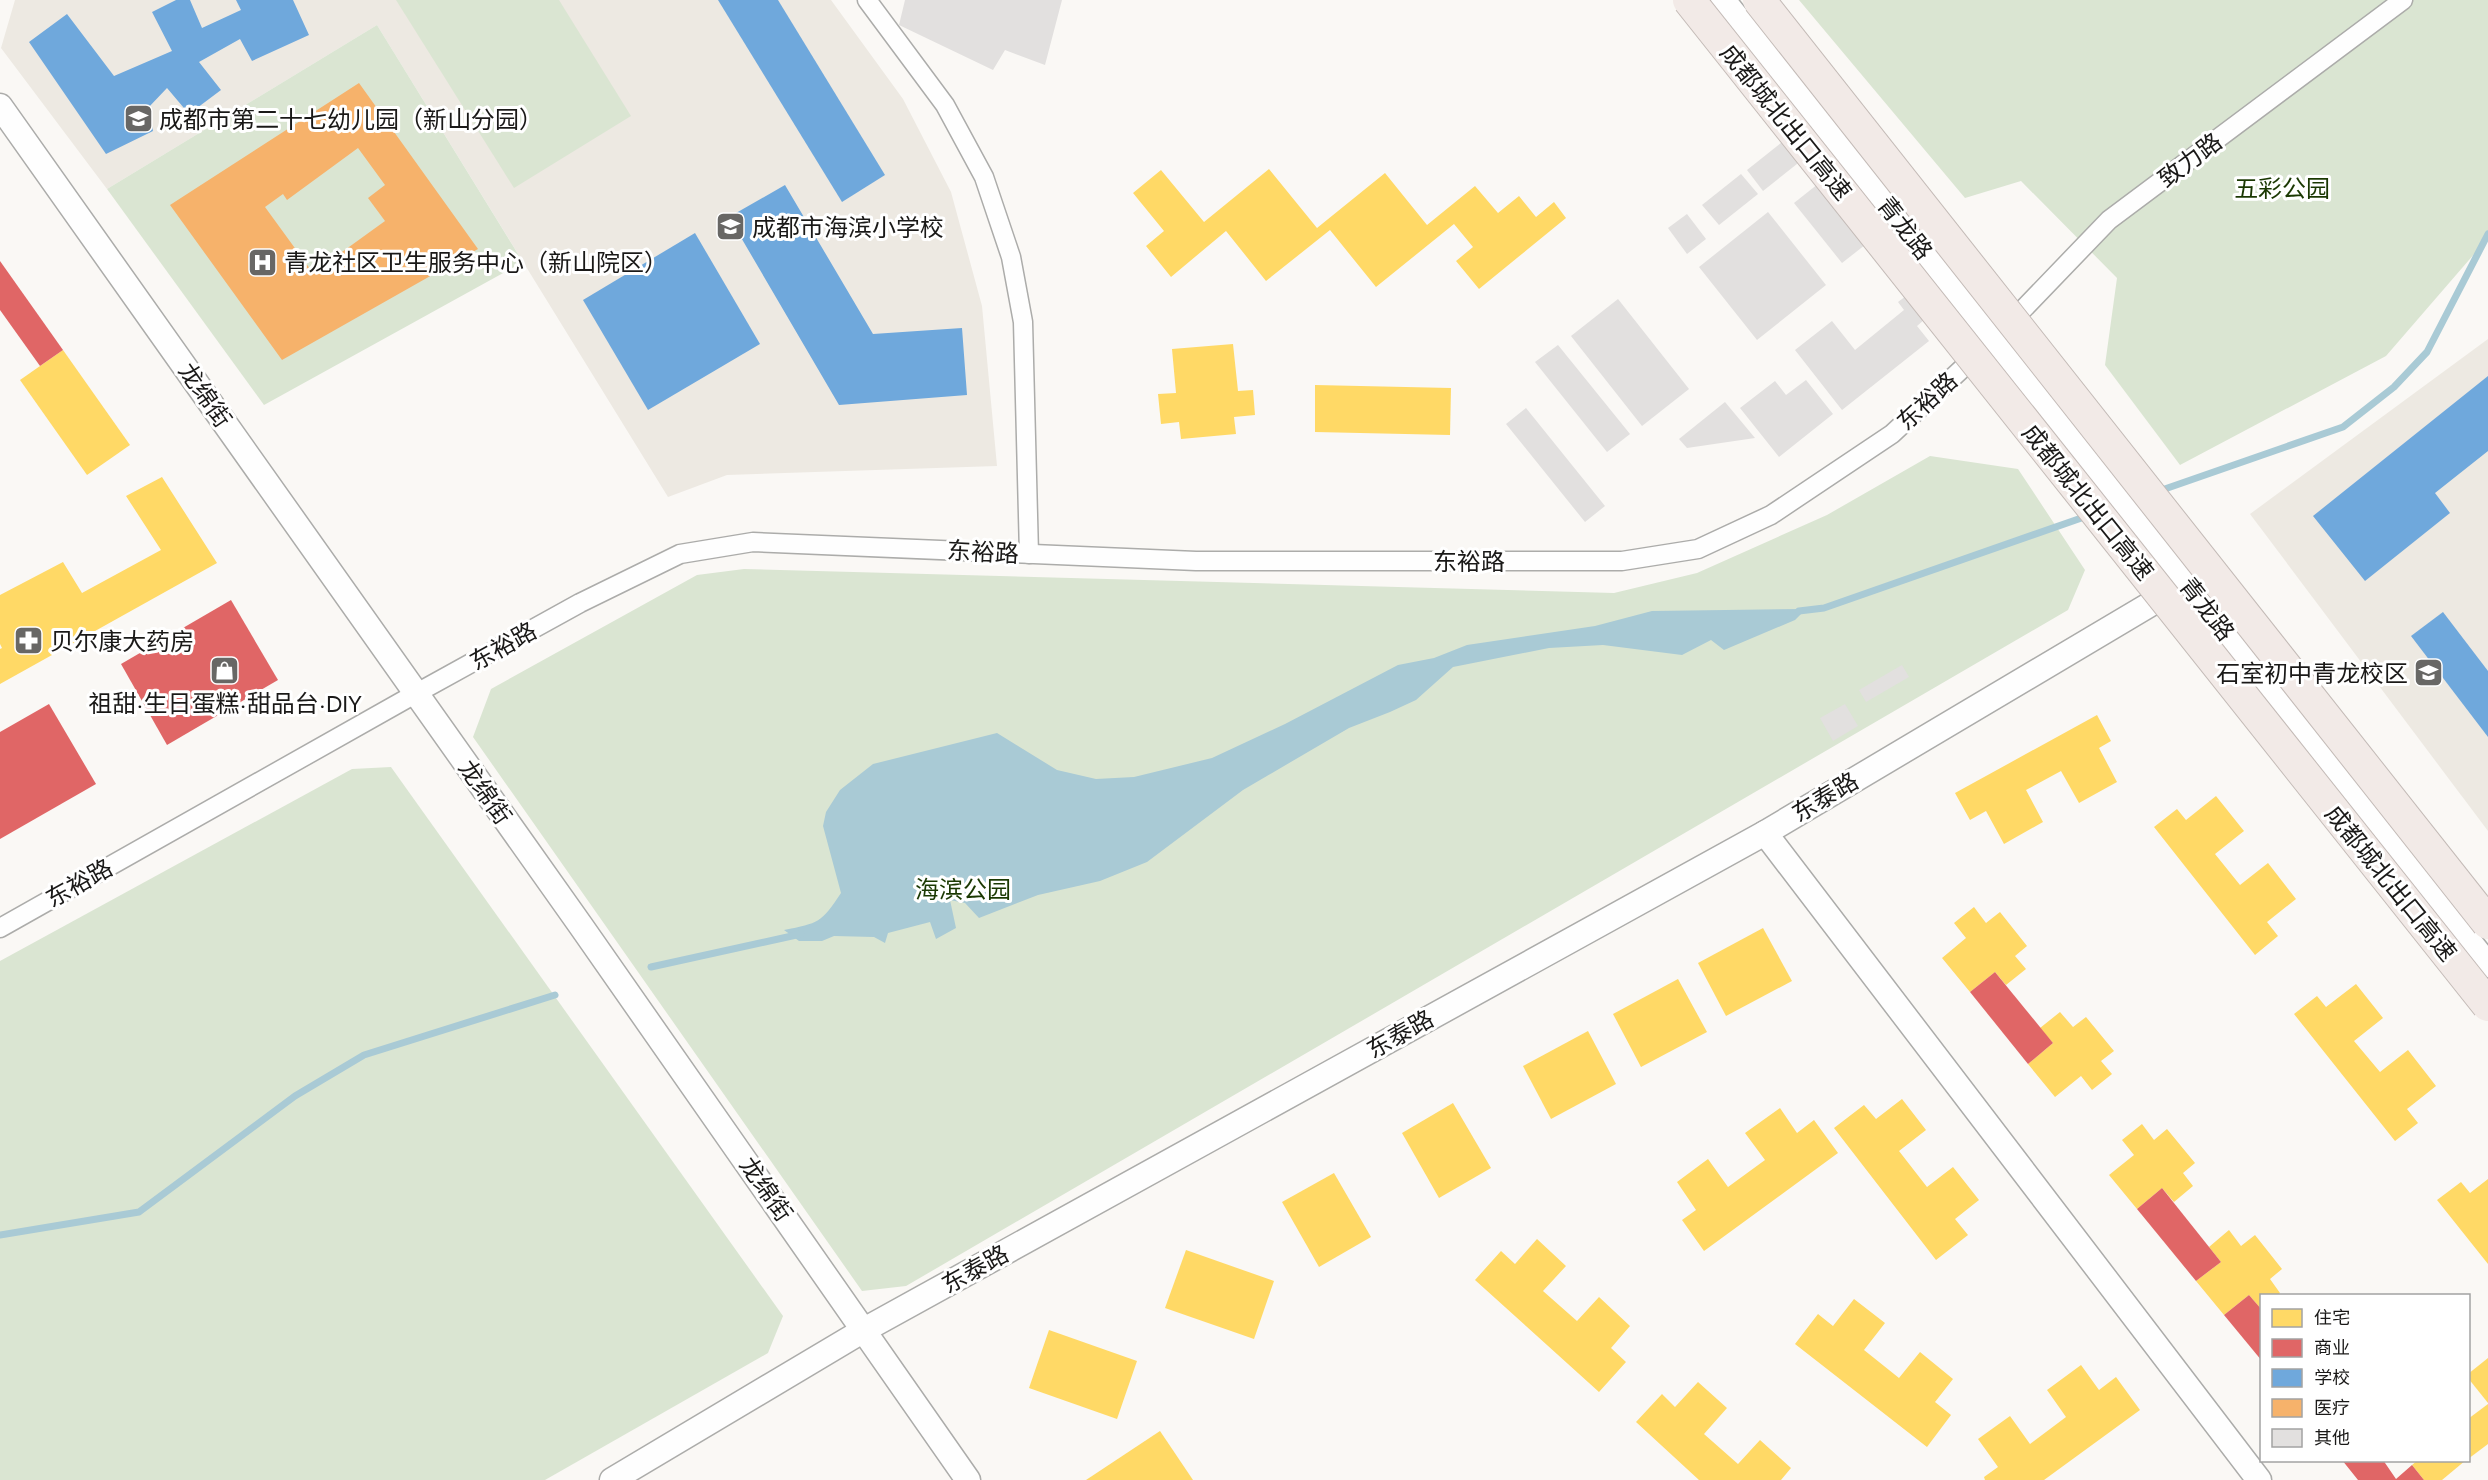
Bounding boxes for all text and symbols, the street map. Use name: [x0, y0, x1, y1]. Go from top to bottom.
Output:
street label: 成都城北出口高速: [1712, 36, 1860, 208]
place label: 成都市第二十七幼儿园（新山分园）: [159, 102, 543, 137]
school or university icon: 成都市第二十七幼儿园（新山分园）: [122, 103, 154, 135]
street label: 致力路: [2151, 124, 2229, 196]
park label: 五彩公园: [2234, 171, 2330, 206]
street label: 青龙路: [1869, 189, 1941, 267]
place label: 成都市海滨小学校: [752, 210, 944, 245]
school or university icon: 成都市海滨小学校: [715, 211, 747, 243]
place label: 青龙社区卫生服务中心（新山院区）: [284, 245, 668, 280]
hospital icon: 青龙社区卫生服务中心（新山院区）: [247, 246, 279, 278]
street label: 龙绵街: [170, 355, 240, 435]
street label: 东裕路: [1889, 364, 1965, 438]
street label: 成都城北出口高速: [2014, 416, 2162, 588]
street label: 东裕路: [946, 533, 1020, 571]
street label: 东裕路: [1433, 544, 1505, 579]
street label: 青龙路: [2171, 570, 2243, 648]
street label: 东裕路: [463, 613, 543, 679]
place label: 贝尔康大药房: [50, 624, 194, 659]
pharmacy icon: 贝尔康大药房: [13, 625, 45, 657]
shop icon: 祖甜·生日蛋糕·甜品台·DIY: [209, 654, 241, 686]
place label: 石室初中青龙校区: [2216, 656, 2408, 691]
school or university icon: 石室初中青龙校区: [2413, 657, 2445, 689]
place label: 祖甜·生日蛋糕·甜品台·DIY: [88, 686, 362, 721]
street label: 龙绵街: [450, 752, 520, 832]
street label: 东泰路: [1785, 763, 1865, 831]
street label: 成都城北出口高速: [2317, 797, 2465, 969]
street label: 东裕路: [39, 850, 119, 916]
park label: 海滨公园: [915, 872, 1011, 907]
street label: 东泰路: [1360, 1001, 1440, 1067]
street label: 龙绵街: [731, 1149, 801, 1229]
street label: 东泰路: [935, 1236, 1015, 1302]
legend: [2260, 1294, 2470, 1462]
text: 住宅: [2314, 1305, 2350, 1331]
text: 商业: [2314, 1335, 2350, 1361]
text: 学校: [2314, 1365, 2350, 1391]
text: 医疗: [2314, 1395, 2350, 1421]
text: 其他: [2314, 1425, 2350, 1451]

